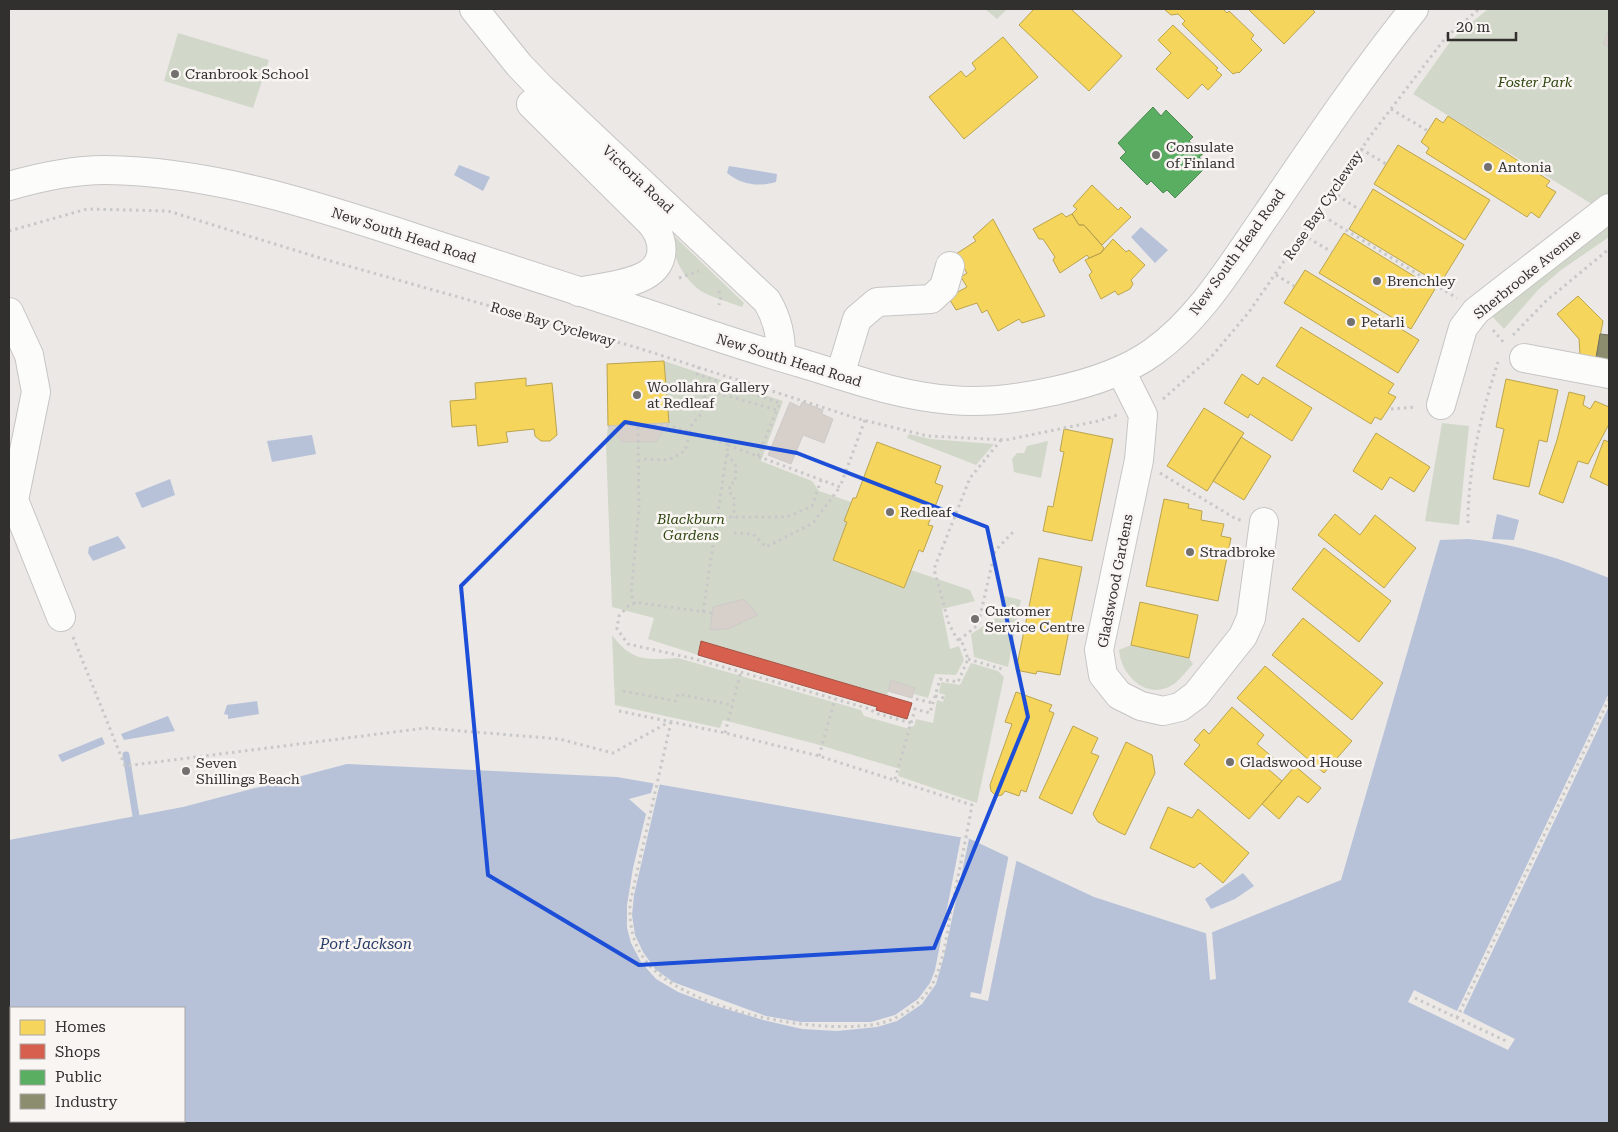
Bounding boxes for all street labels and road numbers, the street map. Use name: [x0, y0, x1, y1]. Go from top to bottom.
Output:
street label: Victoria Road: [599, 142, 677, 216]
street label: Rose Bay Cycleway: [1280, 146, 1366, 263]
street label: New South Head Road: [1186, 186, 1288, 318]
street label: New South Head Road: [330, 204, 478, 266]
street label: Sherbrooke Avenue: [1470, 226, 1584, 322]
street label: Rose Bay Cycleway: [489, 299, 618, 350]
street label: New South Head Road: [714, 330, 864, 390]
street label: Gladswood Gardens: [1094, 512, 1136, 649]

